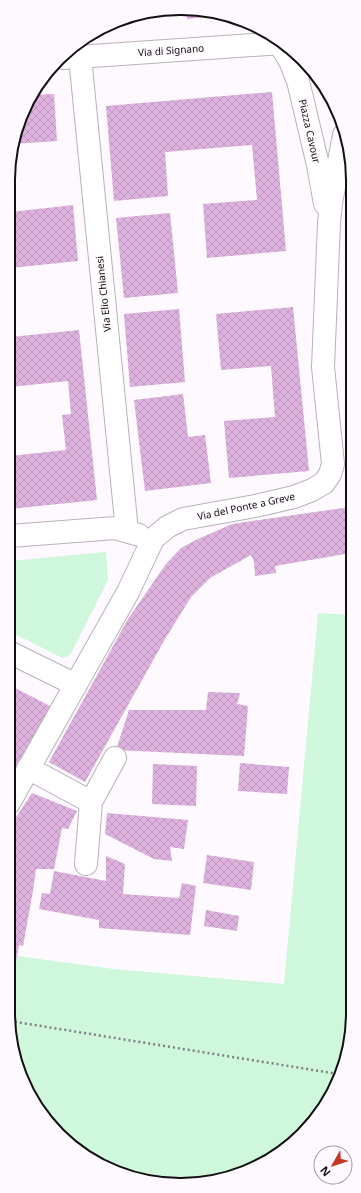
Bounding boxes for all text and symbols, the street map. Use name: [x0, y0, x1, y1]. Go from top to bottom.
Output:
street label: Via di Signano: [137, 41, 205, 59]
street label: Piazza Cavour: [296, 98, 324, 164]
street label: Via Elio Chianesi: [92, 255, 114, 333]
street label: Via del Ponte a Greve: [196, 489, 296, 523]
north arrow: [313, 1145, 353, 1185]
text: N: [316, 1163, 333, 1180]

